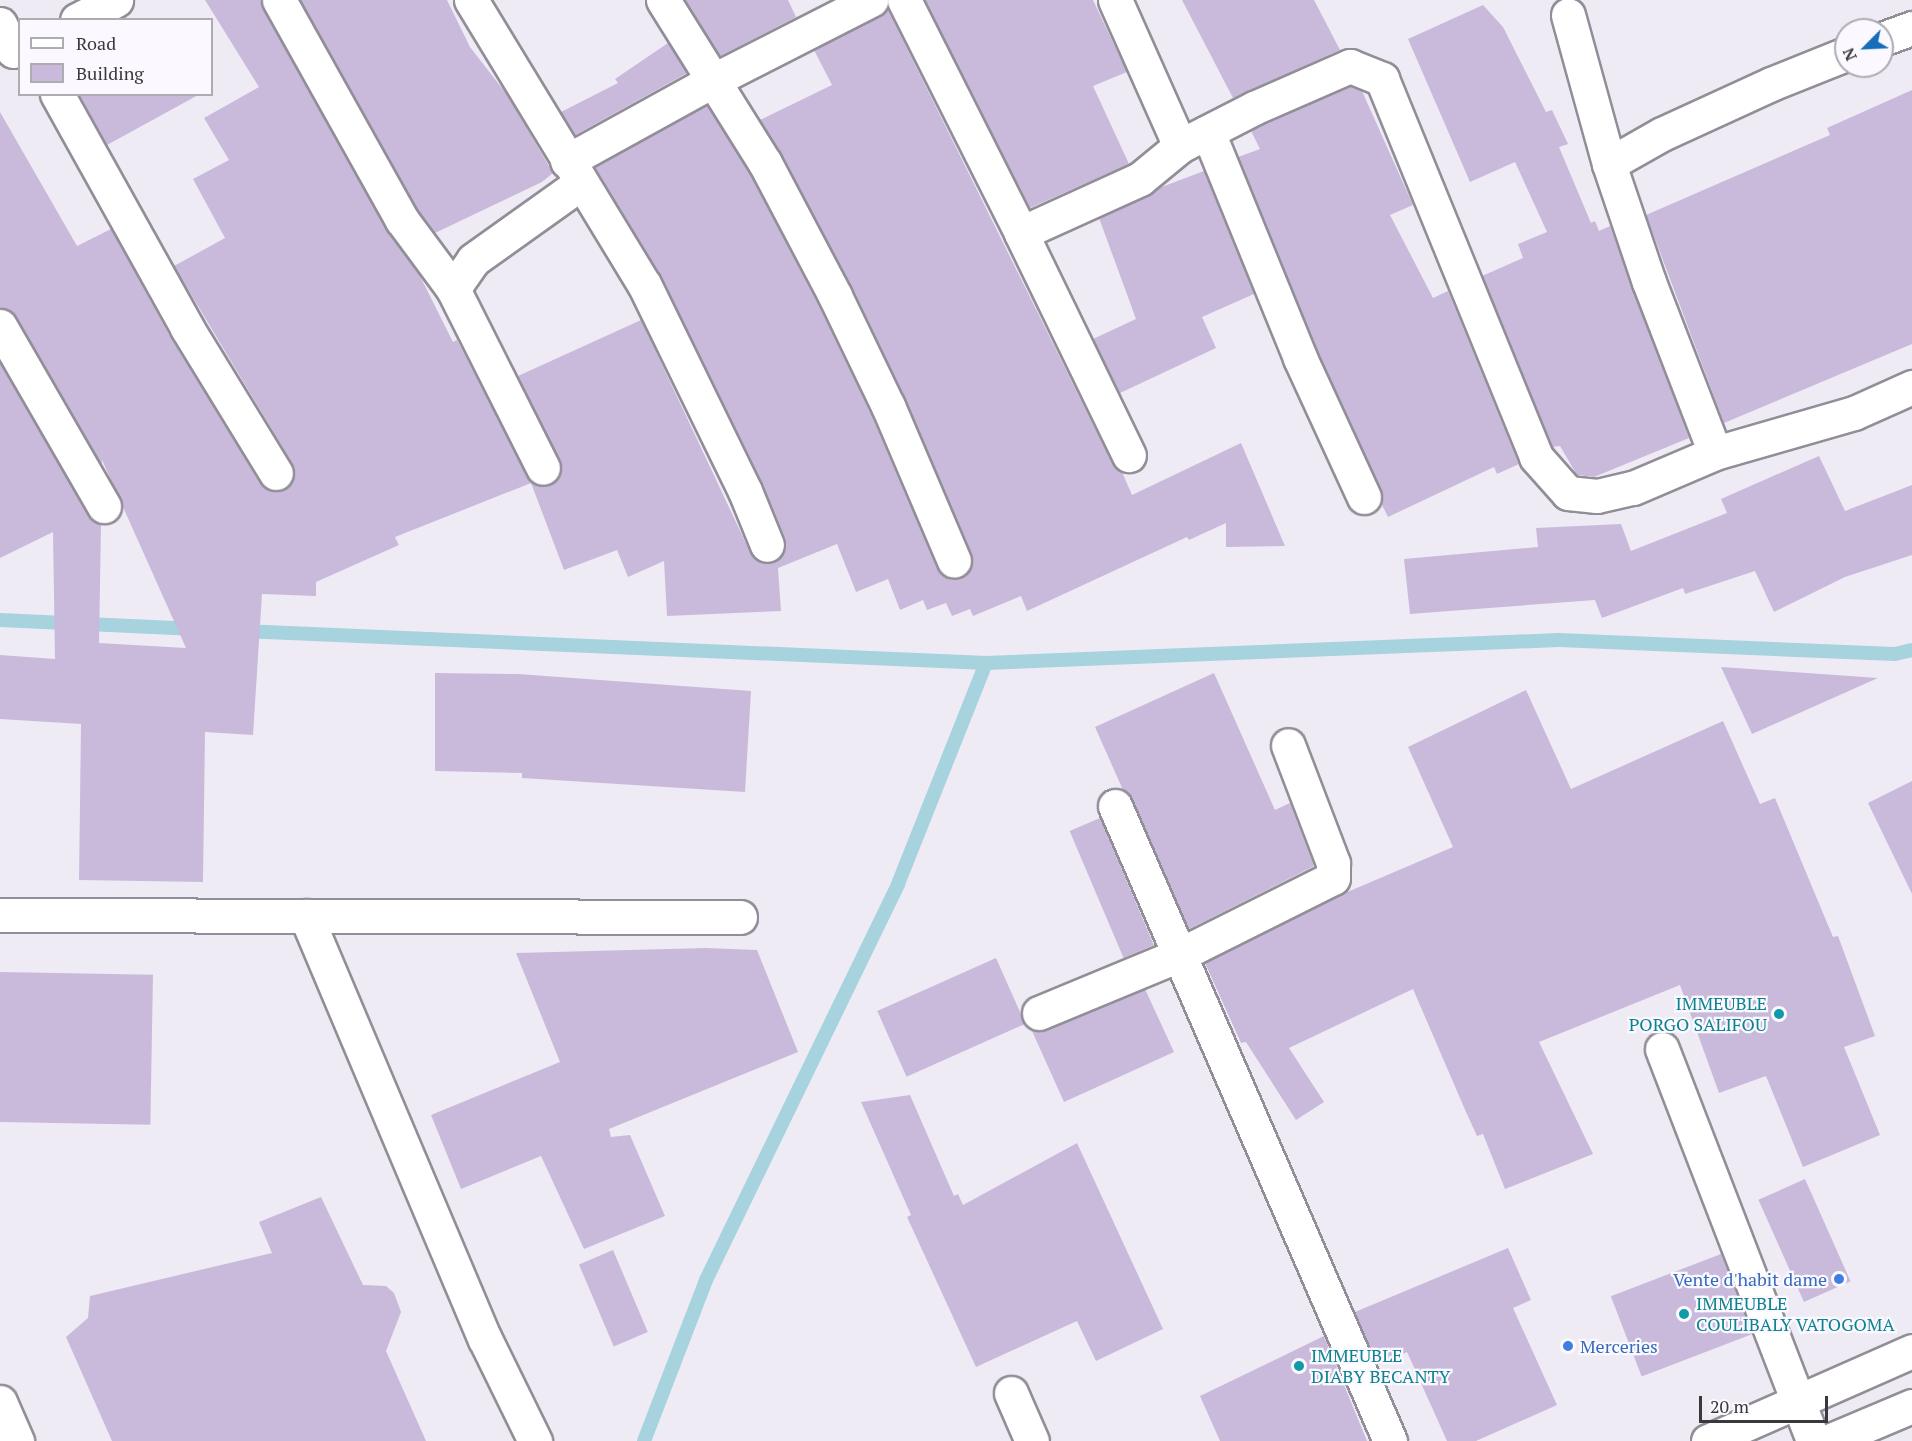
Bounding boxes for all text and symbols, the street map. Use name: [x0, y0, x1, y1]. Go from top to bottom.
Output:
legend: [18, 18, 213, 96]
north arrow: [1834, 18, 1894, 78]
text: Road: [76, 31, 116, 55]
text: N: [1837, 44, 1862, 65]
text: Building: [76, 61, 144, 85]
place label: IMMEUBLE PORGO SALIFOU: [1629, 993, 1767, 1036]
marker: IMMEUBLE PORGO SALIFOU: [1772, 1007, 1786, 1021]
place label: Vente d'habit dame: [1673, 1268, 1827, 1290]
marker: Vente d'habit dame: [1832, 1272, 1846, 1286]
place label: IMMEUBLE COULIBALY VATOGOMA: [1696, 1293, 1895, 1336]
marker: IMMEUBLE COULIBALY VATOGOMA: [1677, 1307, 1691, 1321]
place label: Merceries: [1580, 1335, 1658, 1357]
marker: Merceries: [1561, 1339, 1575, 1353]
place label: IMMEUBLE DIABY BECANTY: [1311, 1345, 1450, 1388]
marker: IMMEUBLE DIABY BECANTY: [1292, 1359, 1306, 1373]
scale bar: [1702, 1384, 1831, 1422]
text: 20 m: [1710, 1394, 1749, 1418]

